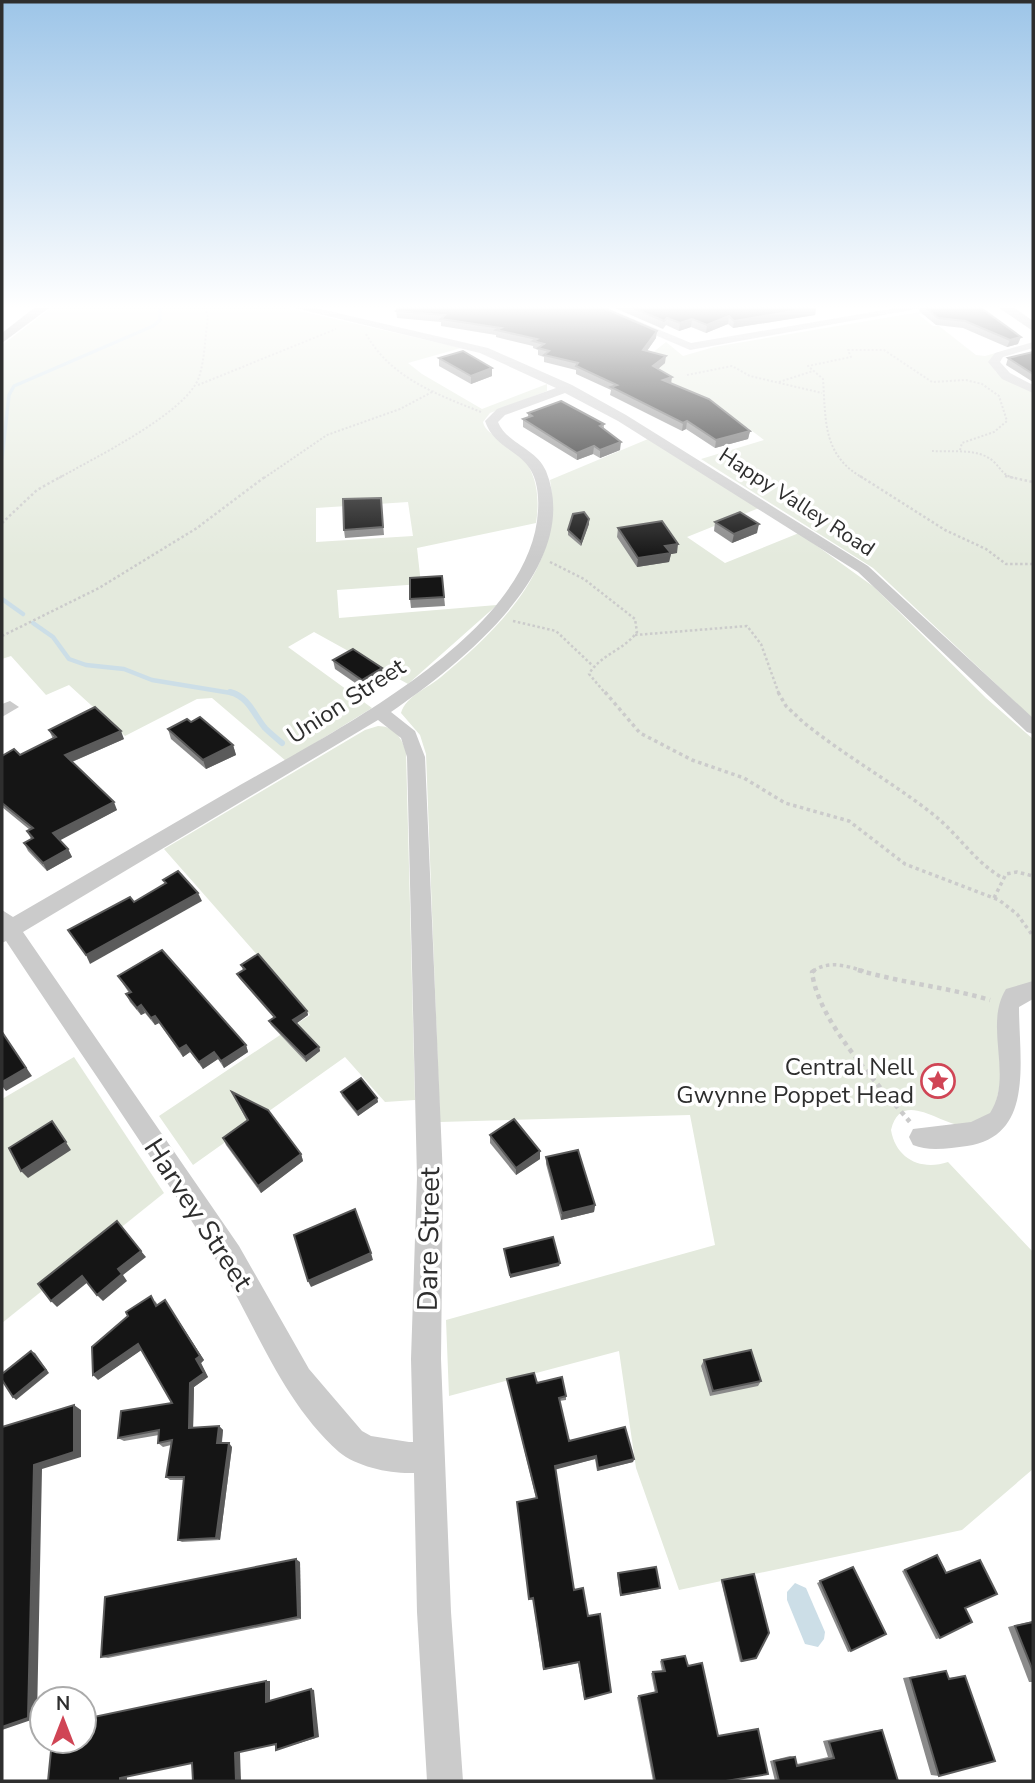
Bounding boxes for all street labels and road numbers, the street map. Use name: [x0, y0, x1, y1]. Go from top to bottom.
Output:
street label: Happy Valley Road: [714, 441, 880, 563]
street label: Union Street: [281, 650, 412, 751]
street label: Harvey Street: [135, 1131, 262, 1298]
street label: Dare Street: [409, 1167, 449, 1311]

